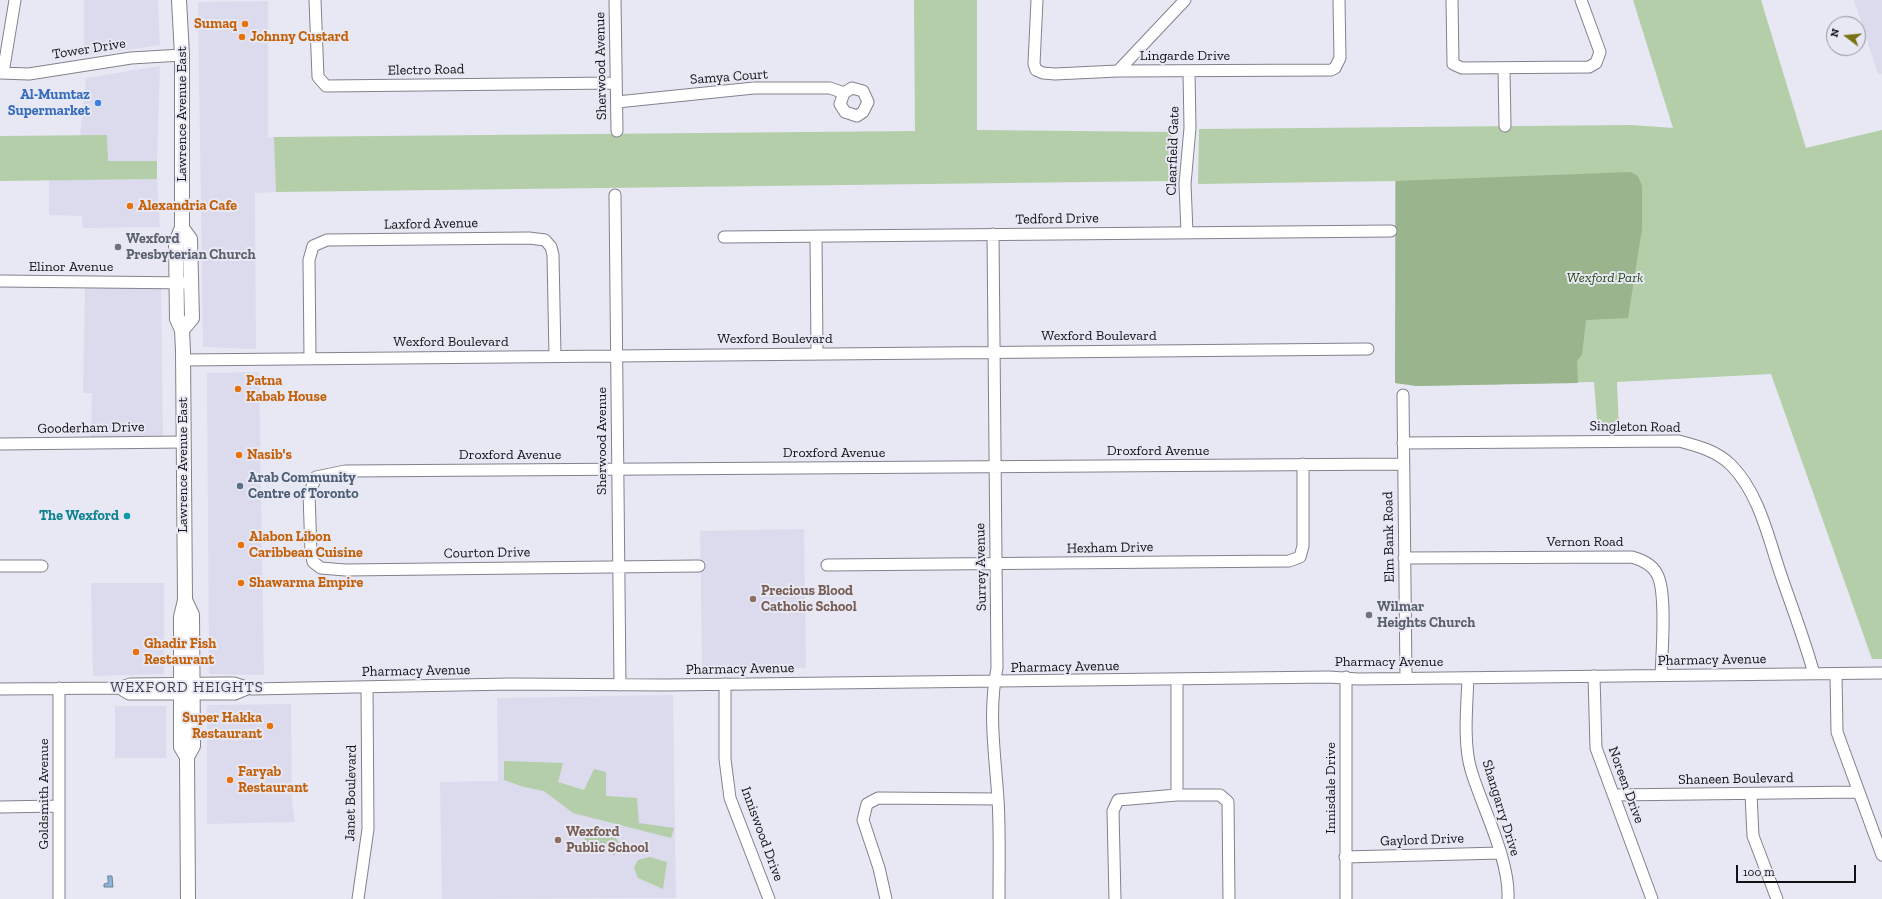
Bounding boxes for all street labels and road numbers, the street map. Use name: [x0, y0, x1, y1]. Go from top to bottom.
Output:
street label: Sherwood Avenue: [592, 12, 610, 120]
street label: Tower Drive: [51, 35, 127, 63]
street label: Lawrence Avenue East: [174, 46, 190, 182]
street label: Lingarde Drive: [1140, 48, 1230, 64]
street label: Electro Road: [388, 61, 464, 79]
street label: Samya Court: [689, 66, 769, 88]
street label: Clearfield Gate: [1163, 106, 1183, 196]
street label: Tedford Drive: [1015, 210, 1099, 228]
street label: Laxford Avenue: [384, 215, 478, 233]
street label: Elinor Avenue: [29, 259, 113, 275]
street label: Wexford Boulevard: [1041, 328, 1157, 344]
street label: Wexford Boulevard: [717, 331, 833, 347]
street label: Wexford Boulevard: [393, 334, 509, 350]
street label: Sherwood Avenue: [594, 387, 610, 495]
street label: Lawrence Avenue East: [175, 397, 191, 533]
street label: Singleton Road: [1589, 418, 1681, 436]
street label: Gooderham Drive: [37, 419, 145, 437]
street label: Droxford Avenue: [1107, 443, 1209, 459]
street label: Droxford Avenue: [783, 445, 885, 461]
street label: Droxford Avenue: [459, 447, 561, 463]
street label: Elm Bank Road: [1380, 491, 1398, 583]
street label: Surrey Avenue: [972, 523, 990, 611]
street label: Vernon Road: [1546, 534, 1624, 550]
street label: Hexham Drive: [1067, 539, 1153, 557]
street label: Courton Drive: [444, 544, 530, 562]
street label: Pharmacy Avenue: [1658, 651, 1766, 669]
street label: Pharmacy Avenue: [1335, 654, 1443, 670]
street label: Pharmacy Avenue: [1011, 658, 1119, 676]
street label: Pharmacy Avenue: [686, 660, 794, 678]
street label: Pharmacy Avenue: [362, 662, 470, 680]
street label: Goldsmith Avenue: [36, 739, 52, 849]
street label: Innisdale Drive: [1323, 742, 1339, 834]
street label: Janet Boulevard: [342, 744, 360, 842]
street label: Noreen Drive: [1604, 744, 1648, 826]
street label: Shangarry Drive: [1478, 758, 1524, 858]
street label: Shaneen Boulevard: [1678, 770, 1794, 788]
street label: Inniswood Drive: [737, 784, 787, 884]
street label: Gaylord Drive: [1380, 830, 1464, 850]

